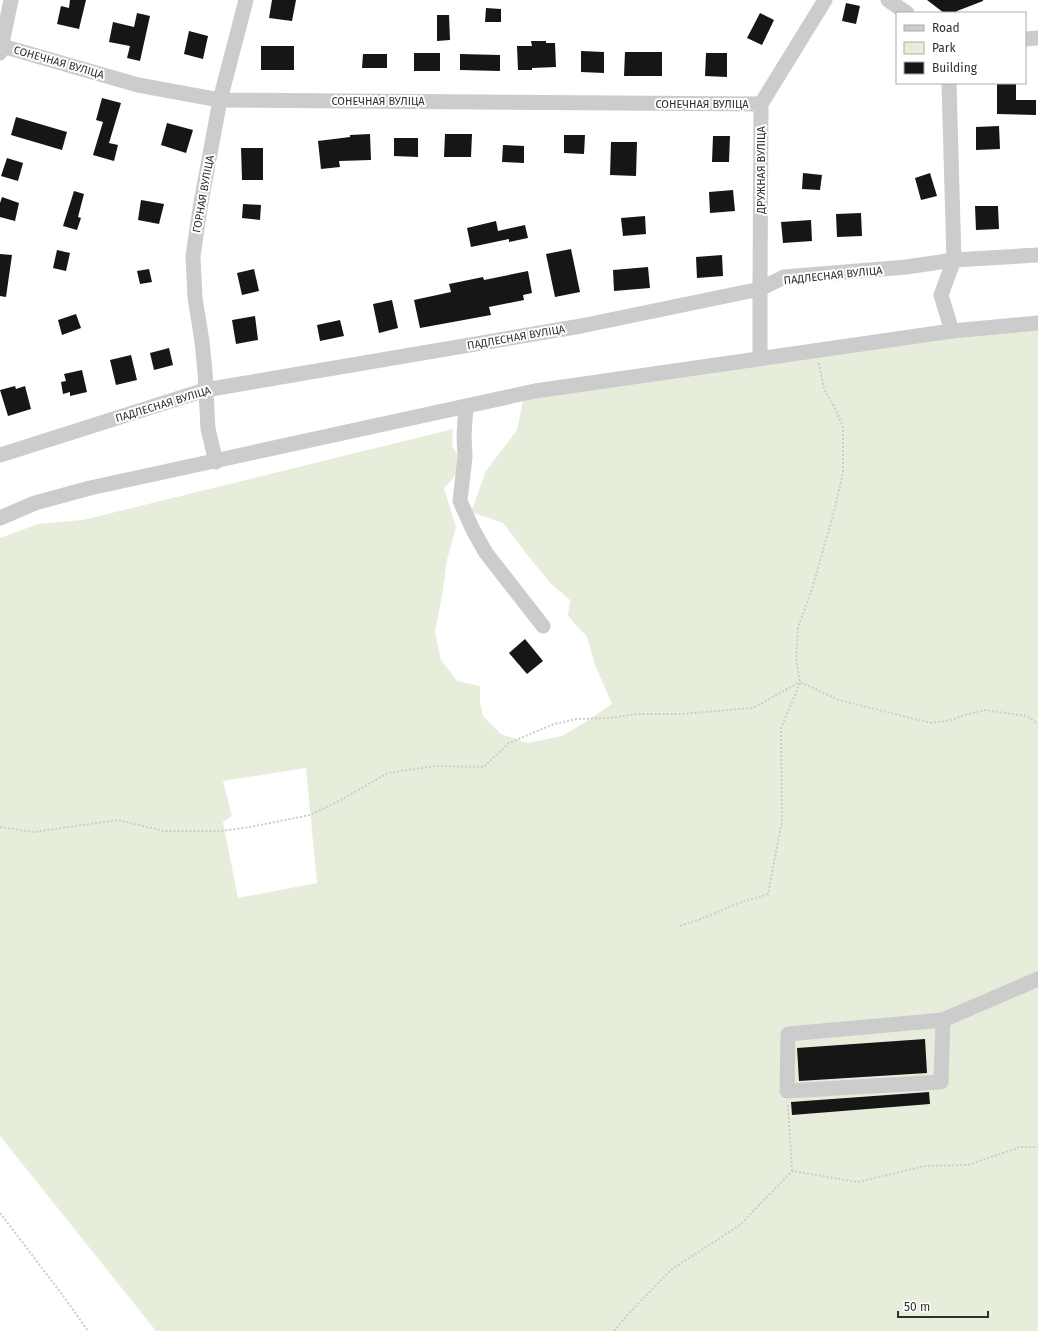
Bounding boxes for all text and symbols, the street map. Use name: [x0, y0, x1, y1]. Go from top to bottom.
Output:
legend: [896, 12, 1026, 84]
text: Road: [932, 21, 960, 35]
text: Park: [932, 41, 956, 55]
street label: СОНЕЧНАЯ ВУЛІЦА: [12, 43, 106, 82]
text: Building: [932, 61, 978, 75]
street label: СОНЕЧНАЯ ВУЛІЦА: [331, 95, 425, 108]
street label: СОНЕЧНАЯ ВУЛІЦА: [655, 98, 749, 111]
street label: ДРУЖНАЯ ВУЛІЦА: [755, 126, 768, 215]
street label: ГОРНАЯ ВУЛІЦА: [190, 154, 217, 234]
street label: ПАДЛЕСНАЯ ВУЛІЦА: [783, 264, 884, 287]
street label: ПАДЛЕСНАЯ ВУЛІЦА: [466, 322, 567, 353]
street label: ПАДЛЕСНАЯ ВУЛІЦА: [114, 384, 213, 425]
scale bar: [898, 1293, 988, 1319]
text: 50 m: [904, 1300, 930, 1314]

